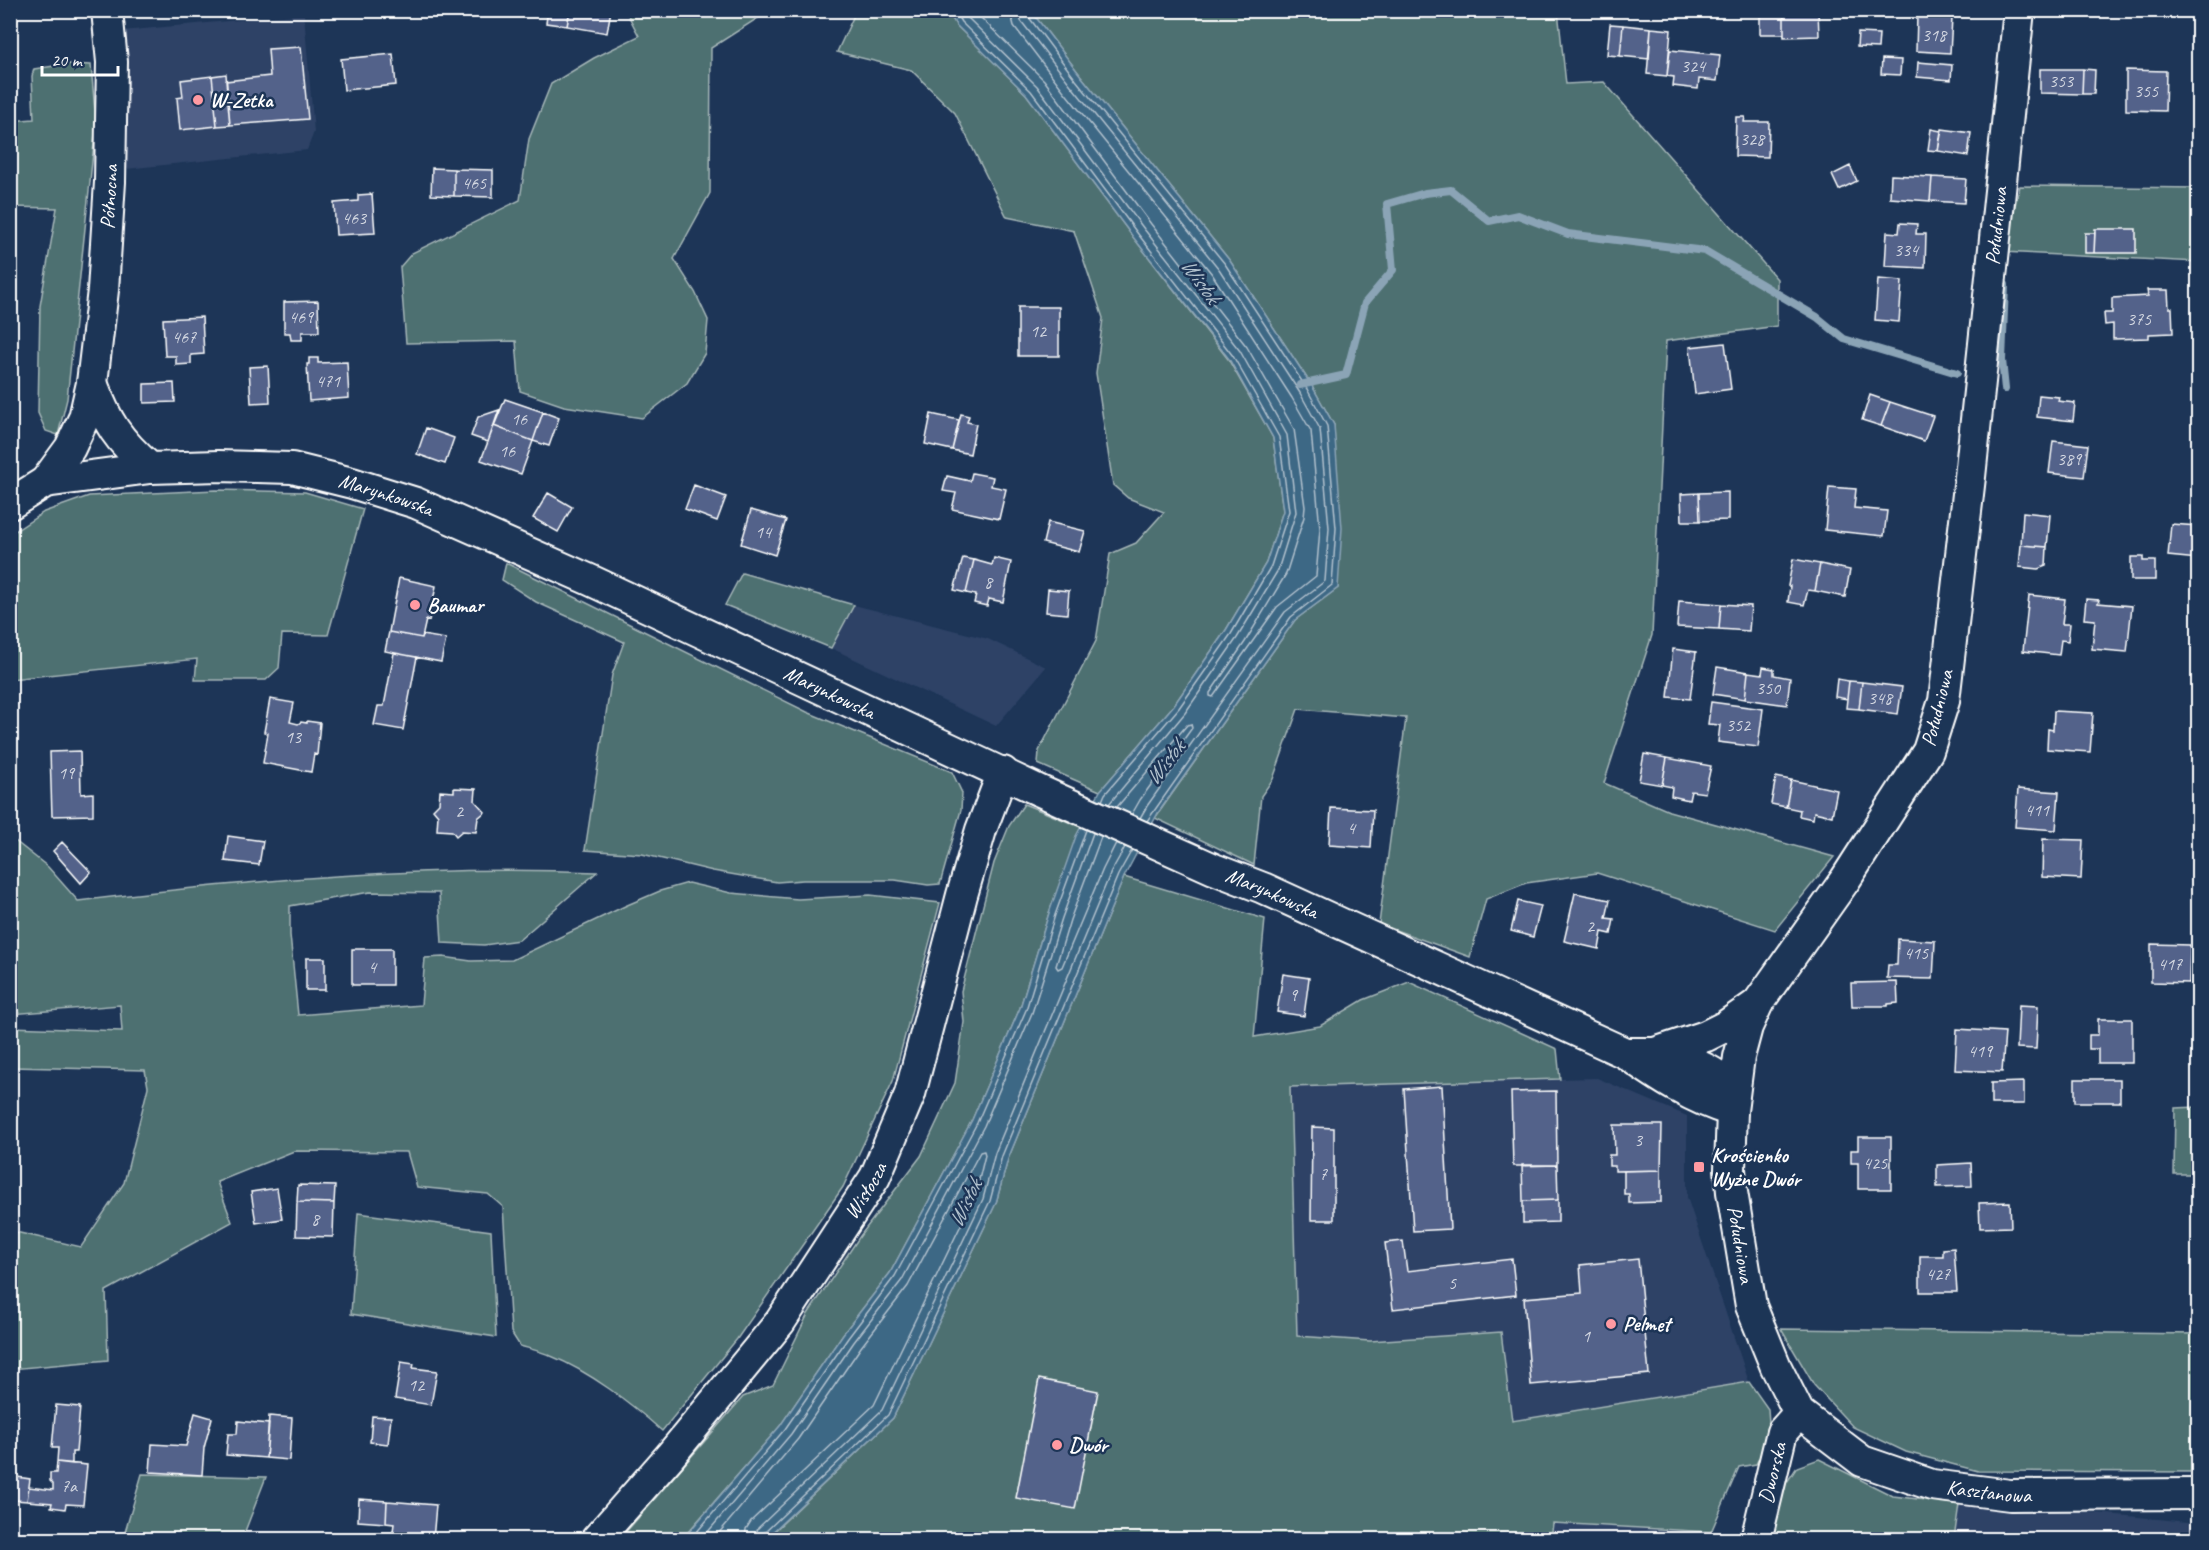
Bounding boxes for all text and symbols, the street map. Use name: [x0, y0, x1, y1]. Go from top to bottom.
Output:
house number: 318: [1922, 24, 1948, 46]
scale bar: [42, 39, 118, 77]
text: 20 m: [51, 49, 84, 71]
house number: 324: [1681, 55, 1707, 77]
house number: 353: [2049, 70, 2075, 92]
house number: 355: [2134, 80, 2159, 102]
place label: W-Zetka: [210, 87, 274, 113]
marker: W-Zetka: [191, 93, 205, 107]
house number: 328: [1740, 128, 1766, 150]
street label: Północna: [94, 163, 123, 230]
house number: 465: [462, 172, 487, 194]
street label: Południowa: [1979, 184, 2013, 266]
house number: 463: [342, 207, 368, 229]
house number: 334: [1894, 239, 1920, 261]
water label: Wisłok: [1175, 253, 1228, 312]
house number: 469: [289, 306, 315, 328]
house number: 375: [2127, 308, 2152, 330]
house number: 12: [1030, 320, 1048, 342]
house number: 467: [172, 326, 197, 348]
house number: 471: [316, 370, 341, 392]
house number: 16: [511, 408, 528, 430]
house number: 16: [499, 440, 516, 462]
house number: 389: [2057, 448, 2083, 470]
street label: Marynkowska: [336, 467, 440, 523]
house number: 14: [755, 521, 773, 543]
house number: 8: [984, 571, 994, 593]
place label: Baumar: [427, 592, 486, 618]
marker: Baumar: [408, 598, 422, 612]
street label: Marynkowska: [780, 660, 881, 726]
street label: Południowa: [1915, 665, 1960, 749]
house number: 350: [1756, 677, 1782, 699]
house number: 348: [1868, 687, 1894, 709]
house number: 352: [1726, 714, 1752, 736]
house number: 13: [285, 726, 303, 748]
water label: Wisłok: [1139, 732, 1193, 790]
house number: 19: [58, 762, 76, 784]
house number: 411: [2025, 799, 2050, 821]
house number: 2: [455, 800, 465, 822]
house number: 4: [1347, 817, 1357, 839]
street label: Marynkowska: [1222, 862, 1324, 925]
house number: 2: [1586, 915, 1596, 937]
house number: 415: [1904, 942, 1929, 964]
house number: 417: [2158, 953, 2183, 975]
house number: 4: [368, 956, 378, 978]
house number: 9: [1289, 984, 1299, 1006]
house number: 419: [1968, 1040, 1994, 1062]
house number: 3: [1634, 1129, 1644, 1151]
place label: Krościenko Wyżne Dwór: [1711, 1142, 1803, 1192]
house number: 425: [1863, 1152, 1888, 1174]
street label: Wisłocza: [838, 1157, 893, 1224]
marker: Krościenko Wyżne Dwór: [1692, 1160, 1706, 1174]
house number: 7: [1319, 1163, 1328, 1185]
water label: Wisłok: [942, 1172, 990, 1232]
street label: Południowa: [1722, 1204, 1760, 1287]
house number: 8: [311, 1208, 321, 1230]
house number: 427: [1926, 1263, 1951, 1285]
house number: 5: [1448, 1272, 1457, 1294]
place label: Pelmet: [1623, 1311, 1673, 1337]
marker: Pelmet: [1604, 1317, 1618, 1331]
house number: 1: [1582, 1325, 1591, 1347]
house number: 12: [408, 1374, 426, 1396]
place label: Dwór: [1069, 1432, 1110, 1458]
marker: Dwór: [1050, 1438, 1064, 1452]
street label: Dworska: [1752, 1438, 1792, 1506]
street label: Kasztanowa: [1945, 1474, 2033, 1508]
house number: 7a: [61, 1475, 78, 1497]

